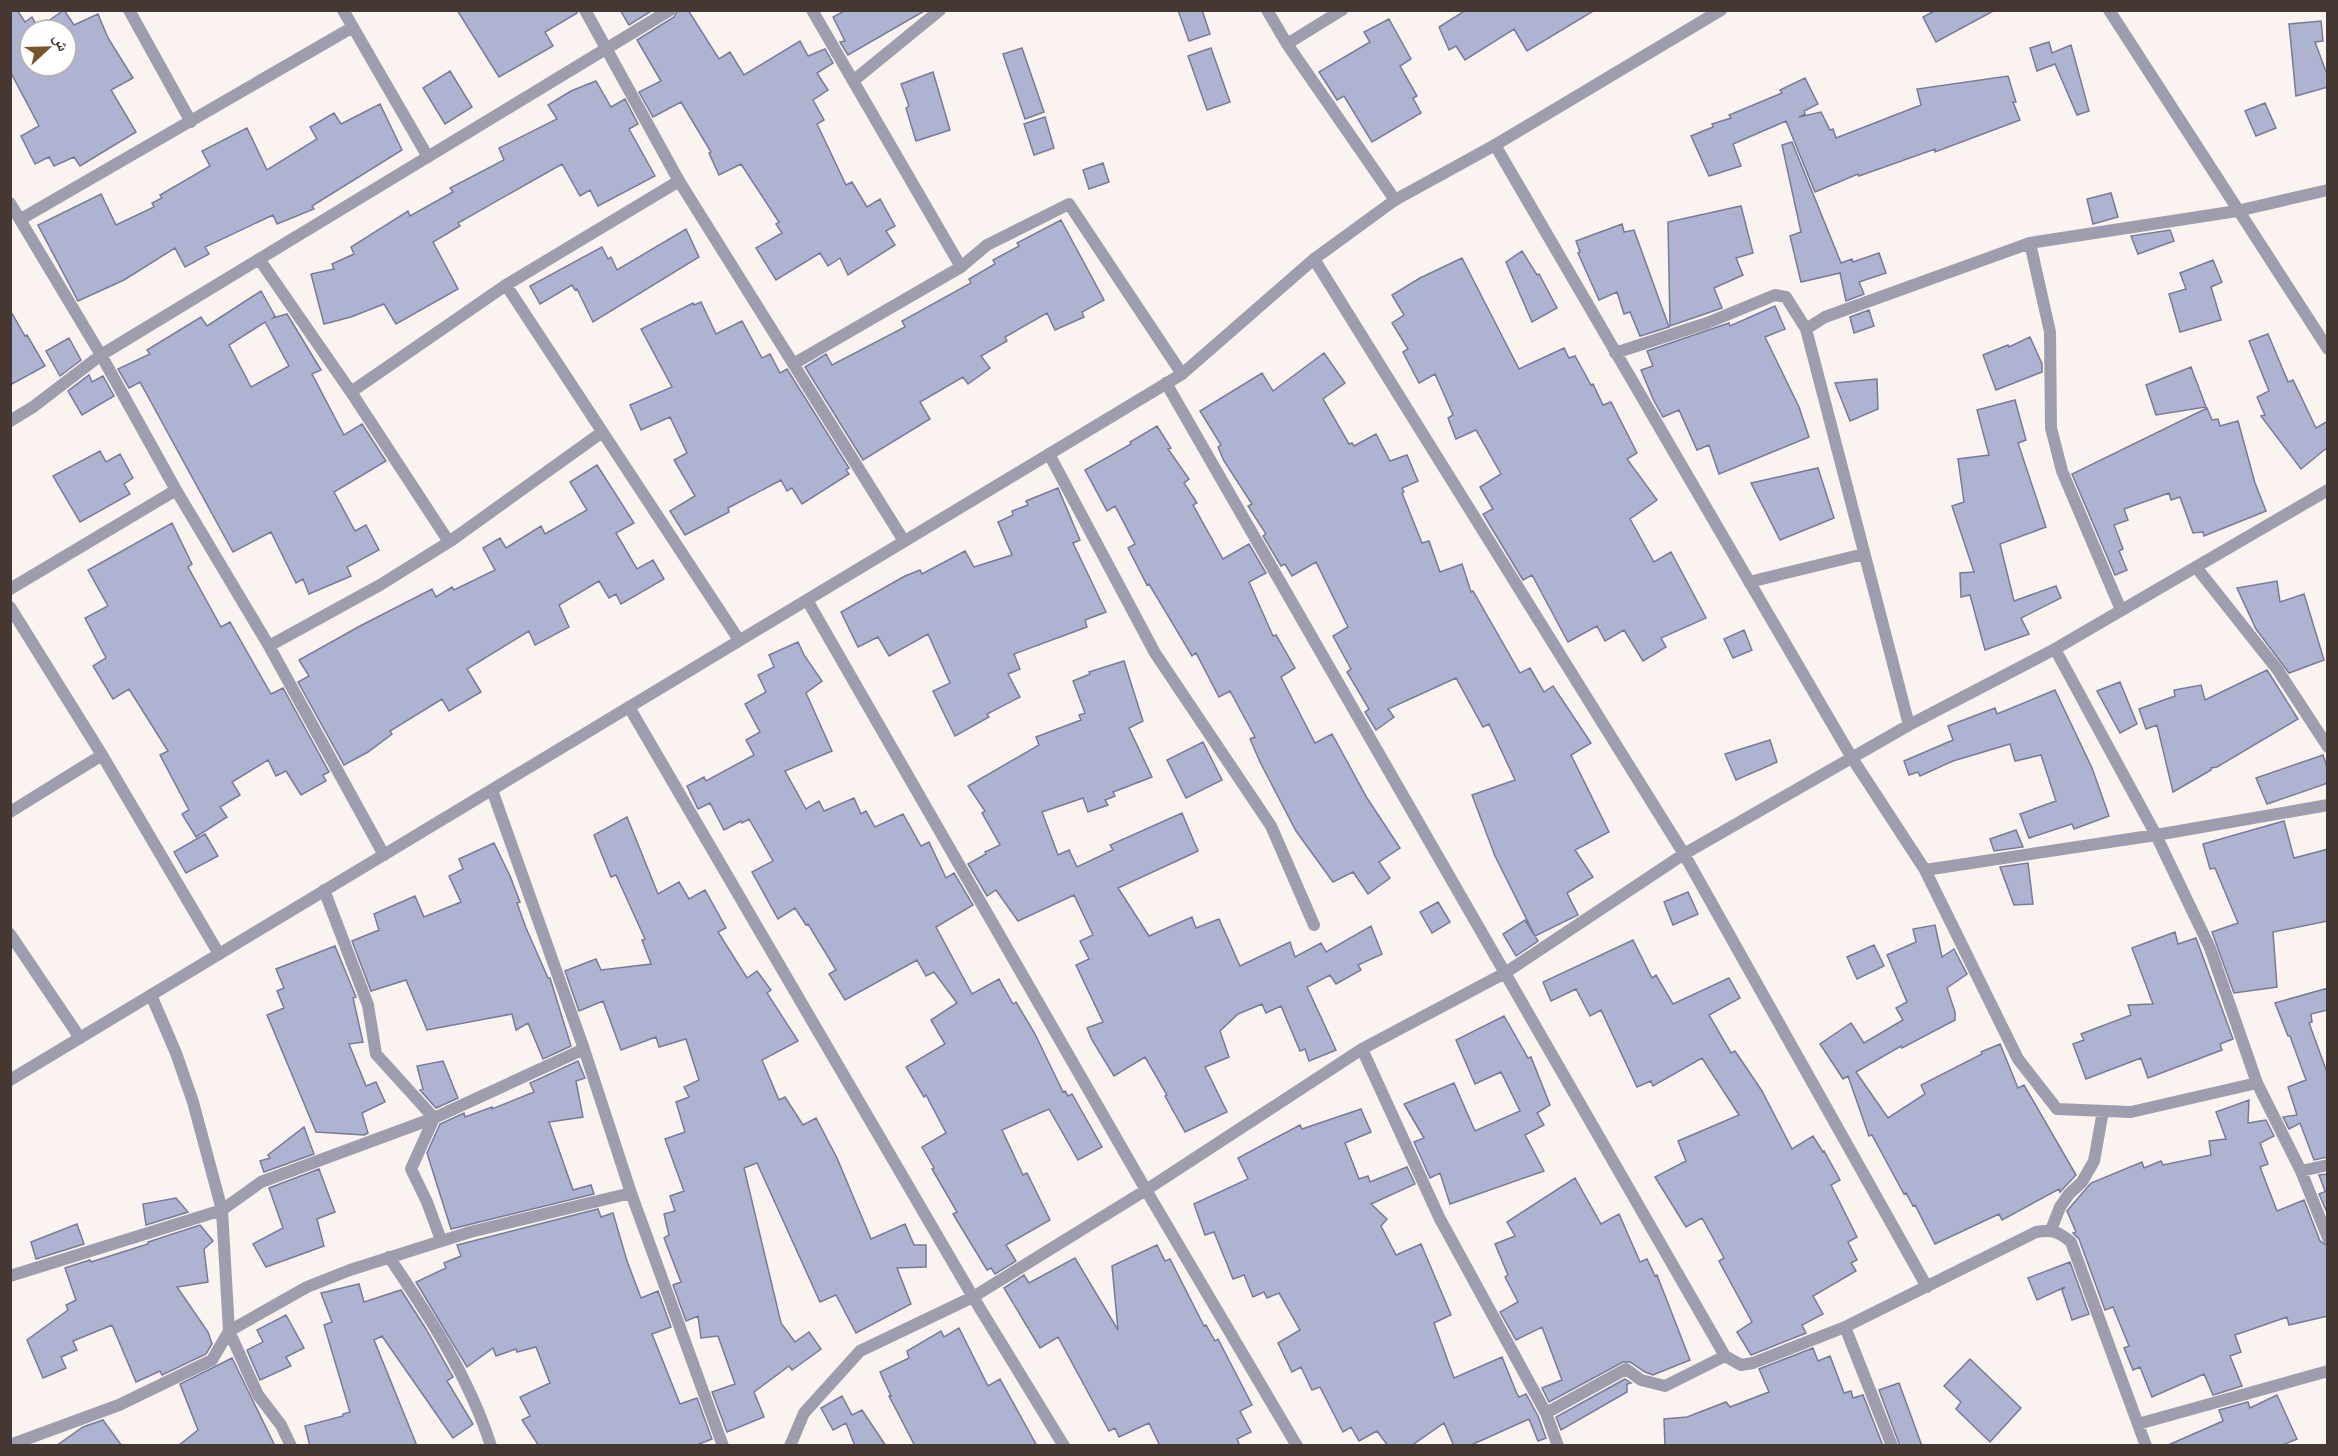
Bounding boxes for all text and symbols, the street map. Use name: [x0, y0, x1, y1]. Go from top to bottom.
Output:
north arrow: [18, 18, 78, 78]
text: ش: [48, 31, 74, 55]

